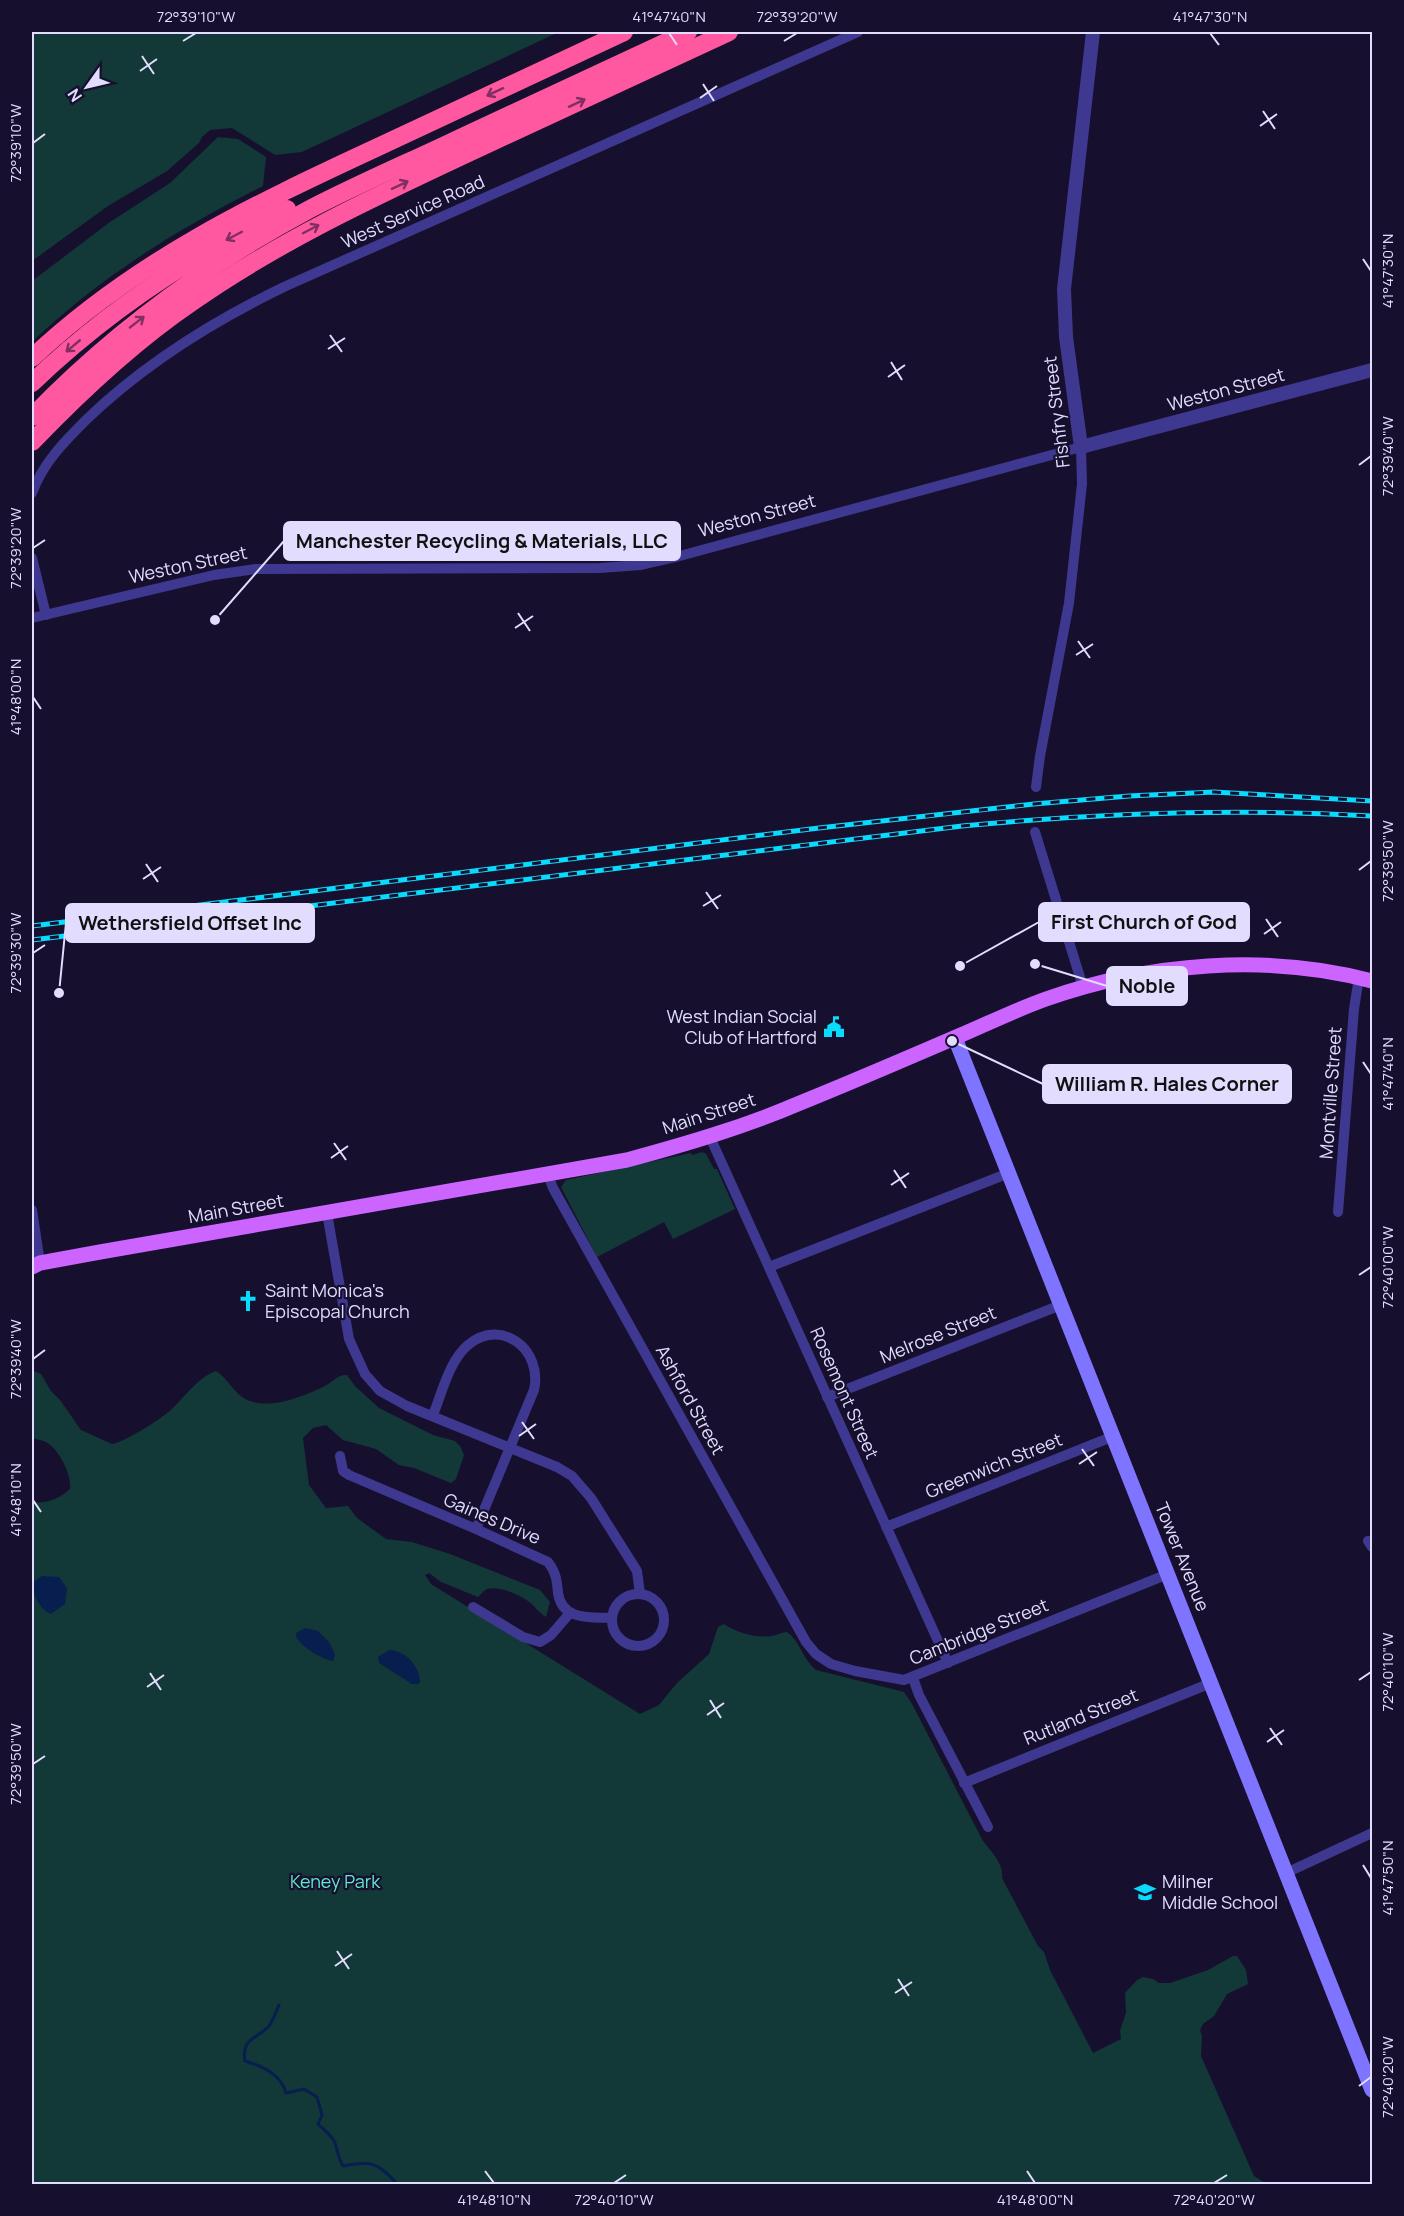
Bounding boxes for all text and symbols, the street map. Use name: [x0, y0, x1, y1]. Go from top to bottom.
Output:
text: 72°39'10"W: [157, 6, 235, 27]
text: 41°47'40"N: [632, 6, 706, 27]
text: 72°39'20"W: [756, 6, 838, 27]
text: 41°47'30"N: [1173, 6, 1247, 27]
north arrow: [57, 57, 117, 117]
text: N: [62, 84, 87, 106]
one-way arrow: [487, 86, 505, 98]
one-way arrow: [567, 96, 585, 108]
text: 72°39'10"W: [5, 104, 26, 182]
street label: West Service Road: [337, 169, 488, 253]
one-way arrow: [391, 179, 409, 191]
one-way arrow: [301, 223, 319, 234]
one-way arrow: [225, 231, 243, 242]
text: 41°47'30"N: [1377, 234, 1398, 308]
one-way arrow: [128, 315, 144, 328]
one-way arrow: [65, 339, 81, 352]
street label: Fishfry Street: [1037, 355, 1075, 469]
street label: Weston Street: [1164, 362, 1287, 416]
text: 72°39'40"W: [1377, 416, 1398, 496]
street label: Weston Street: [695, 488, 818, 542]
text: 72°39'20"W: [5, 507, 26, 589]
callout: Manchester Recycling & Materials, LLC: [284, 522, 680, 560]
text: Manchester Recycling & Materials, LLC: [296, 527, 668, 554]
street label: Weston Street: [126, 540, 249, 588]
text: 41°48'00"N: [5, 659, 26, 735]
text: 72°39'50"W: [1377, 820, 1398, 902]
callout: First Church of God: [1039, 903, 1249, 941]
callout: Wethersfield Offset Inc: [66, 904, 314, 942]
text: First Church of God: [1051, 908, 1237, 935]
text: Wethersfield Offset Inc: [78, 909, 302, 936]
text: 72°39'30"W: [5, 913, 26, 994]
callout: Noble: [1107, 967, 1187, 1005]
text: Noble: [1119, 972, 1175, 999]
place label: West Indian Social Club of Hartford: [667, 1004, 817, 1049]
public building icon: West Indian Social Club of Hartford: [822, 1015, 846, 1039]
street label: Montville Street: [1313, 1026, 1347, 1160]
text: 41°47'40"N: [1377, 1037, 1398, 1111]
callout: William R. Hales Corner: [1043, 1065, 1291, 1103]
text: William R. Hales Corner: [1055, 1070, 1279, 1097]
street label: Main Street: [659, 1087, 758, 1139]
street label: Main Street: [186, 1188, 285, 1228]
text: 72°40'00"W: [1377, 1226, 1398, 1308]
place label: Saint Monica's Episcopal Church: [265, 1278, 410, 1323]
church icon: Saint Monica's Episcopal Church: [236, 1289, 260, 1313]
street label: Melrose Street: [876, 1300, 999, 1368]
text: 72°39'40"W: [5, 1319, 26, 1399]
street label: Rosemont Street: [805, 1323, 885, 1462]
street label: Ashford Street: [651, 1340, 731, 1459]
street label: Greenwich Street: [922, 1427, 1066, 1503]
text: 41°48'10"N: [5, 1463, 26, 1537]
street label: Gaines Drive: [440, 1487, 545, 1549]
street label: Tower Avenue: [1150, 1499, 1216, 1615]
street label: Cambridge Street: [906, 1592, 1052, 1670]
text: 72°40'10"W: [1377, 1633, 1398, 1711]
street label: Rutland Street: [1020, 1682, 1141, 1750]
text: 72°39'50"W: [5, 1723, 26, 1805]
text: 41°47'50"N: [1377, 1841, 1398, 1915]
park label: Keney Park: [290, 1869, 381, 1893]
place label: Milner Middle School: [1162, 1869, 1278, 1914]
school or university icon: Milner Middle School: [1133, 1880, 1157, 1904]
text: 72°40'20"W: [1377, 2036, 1398, 2118]
text: 41°48'10"N: [457, 2189, 531, 2210]
text: 72°40'10"W: [575, 2189, 653, 2210]
text: 41°48'00"N: [997, 2189, 1073, 2210]
text: 72°40'20"W: [1173, 2189, 1255, 2210]

